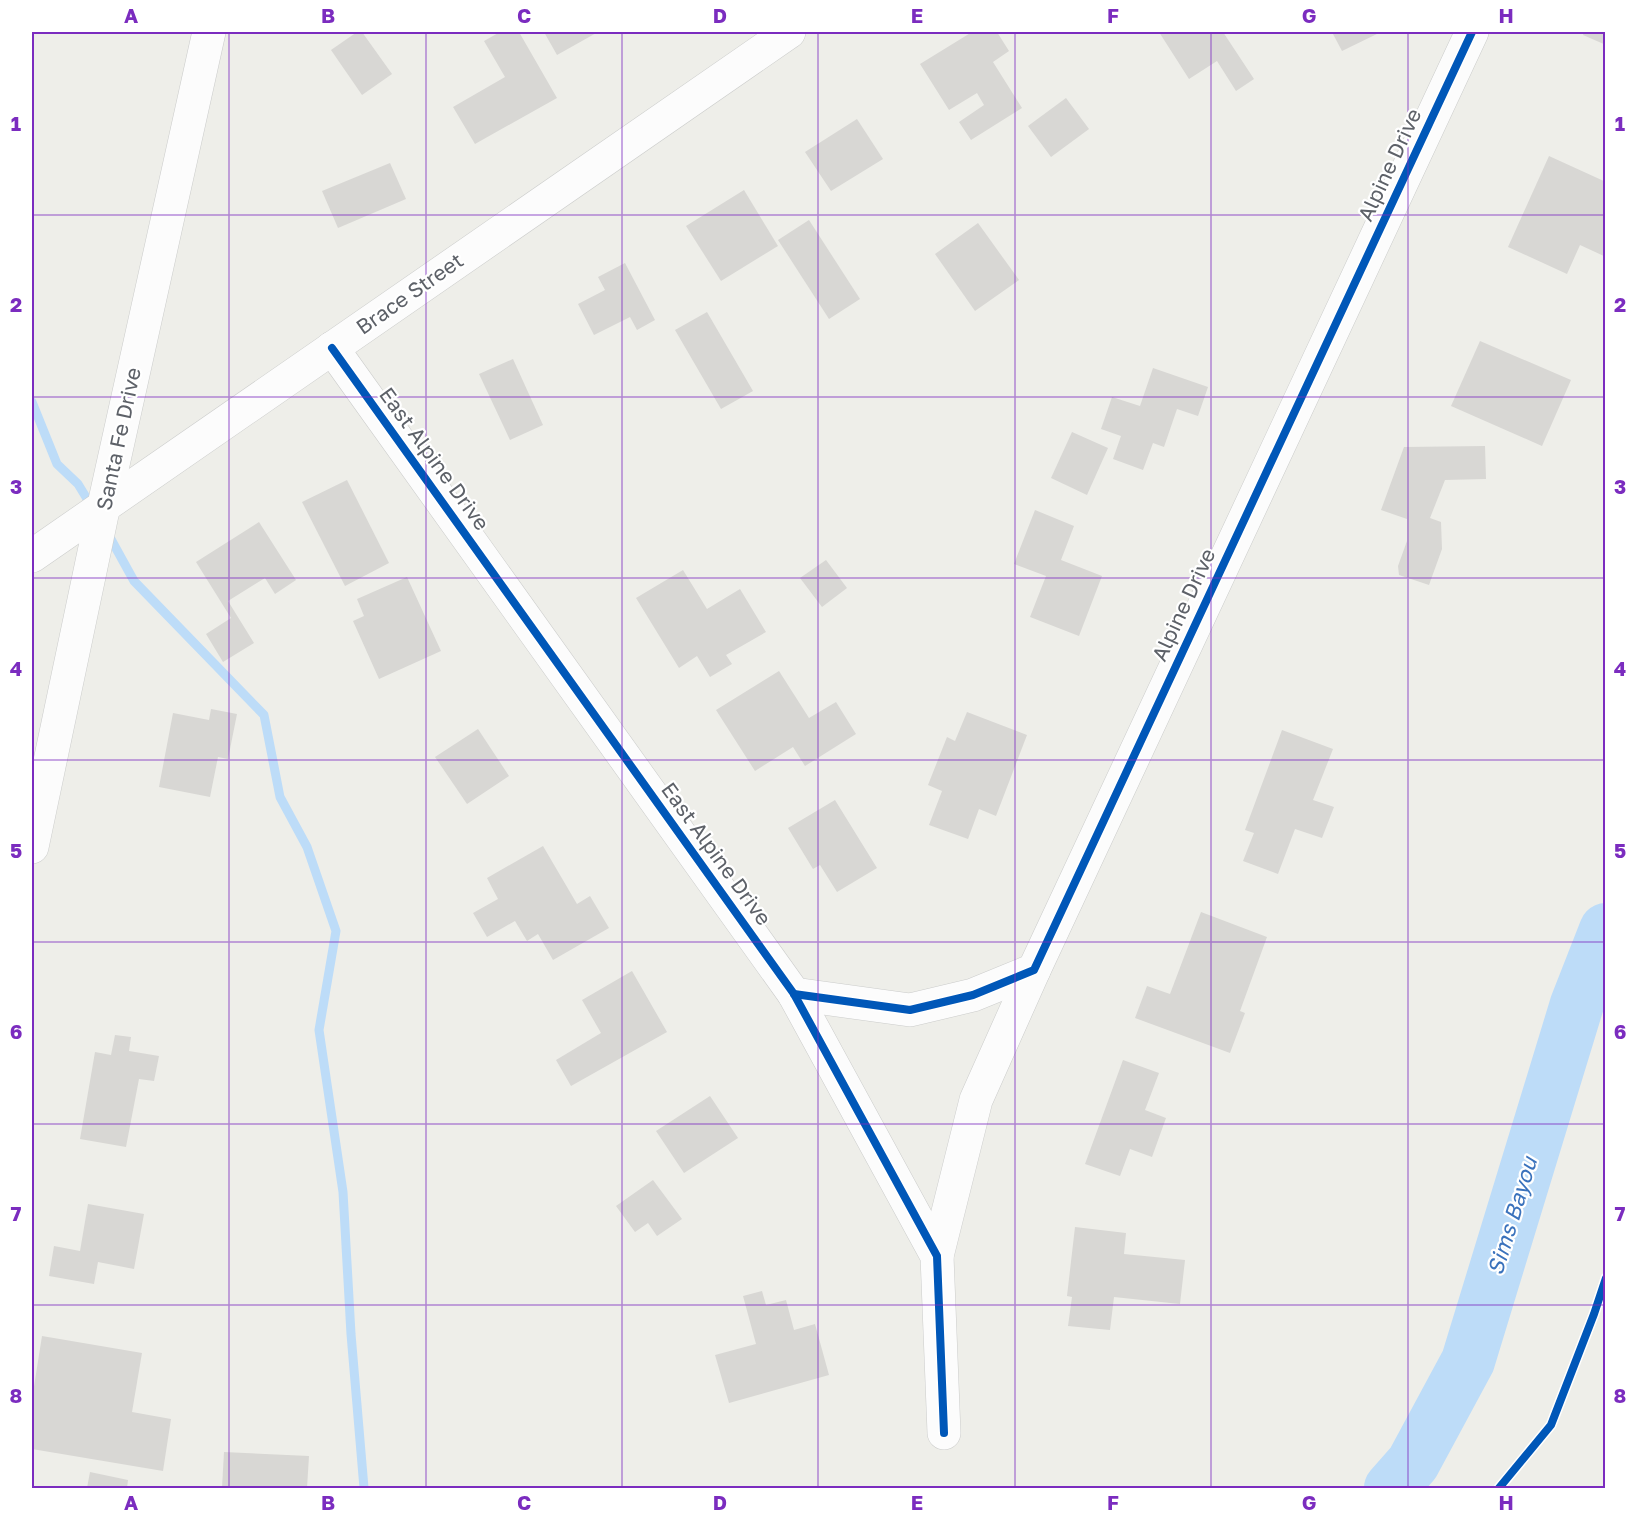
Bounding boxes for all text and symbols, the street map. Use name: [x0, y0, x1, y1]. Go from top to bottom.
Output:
text: A: [124, 3, 138, 27]
text: B: [321, 3, 335, 27]
text: C: [517, 3, 531, 27]
text: D: [713, 3, 727, 27]
text: E: [911, 3, 923, 27]
text: F: [1107, 3, 1119, 27]
text: G: [1302, 3, 1316, 27]
text: H: [1498, 3, 1514, 27]
street label: Alpine Drive: [1352, 104, 1427, 225]
text: 1: [11, 111, 21, 135]
text: 1: [1615, 111, 1625, 135]
street label: Brace Street: [351, 247, 468, 340]
text: 2: [10, 292, 22, 316]
text: 2: [1614, 292, 1626, 316]
street label: Santa Fe Drive: [90, 365, 146, 513]
street label: East Alpine Drive: [374, 382, 495, 535]
text: 3: [10, 474, 22, 498]
text: 3: [1614, 474, 1626, 498]
street label: Alpine Drive: [1146, 544, 1221, 665]
text: 4: [10, 656, 22, 680]
text: 4: [1614, 656, 1626, 680]
street label: East Alpine Drive: [656, 777, 777, 930]
text: 5: [10, 838, 22, 862]
text: 5: [1614, 838, 1626, 862]
text: 6: [10, 1019, 22, 1043]
text: 6: [1614, 1019, 1626, 1043]
water label: Sims Bayou: [1481, 1152, 1543, 1278]
text: 7: [11, 1201, 22, 1225]
text: 7: [1615, 1201, 1626, 1225]
text: 8: [10, 1383, 22, 1407]
text: 8: [1614, 1383, 1626, 1407]
text: A: [124, 1490, 138, 1514]
text: B: [321, 1490, 335, 1514]
text: C: [517, 1490, 531, 1514]
text: D: [713, 1490, 727, 1514]
text: E: [911, 1490, 923, 1514]
text: F: [1107, 1490, 1119, 1514]
text: G: [1302, 1490, 1316, 1514]
text: H: [1498, 1490, 1514, 1514]

